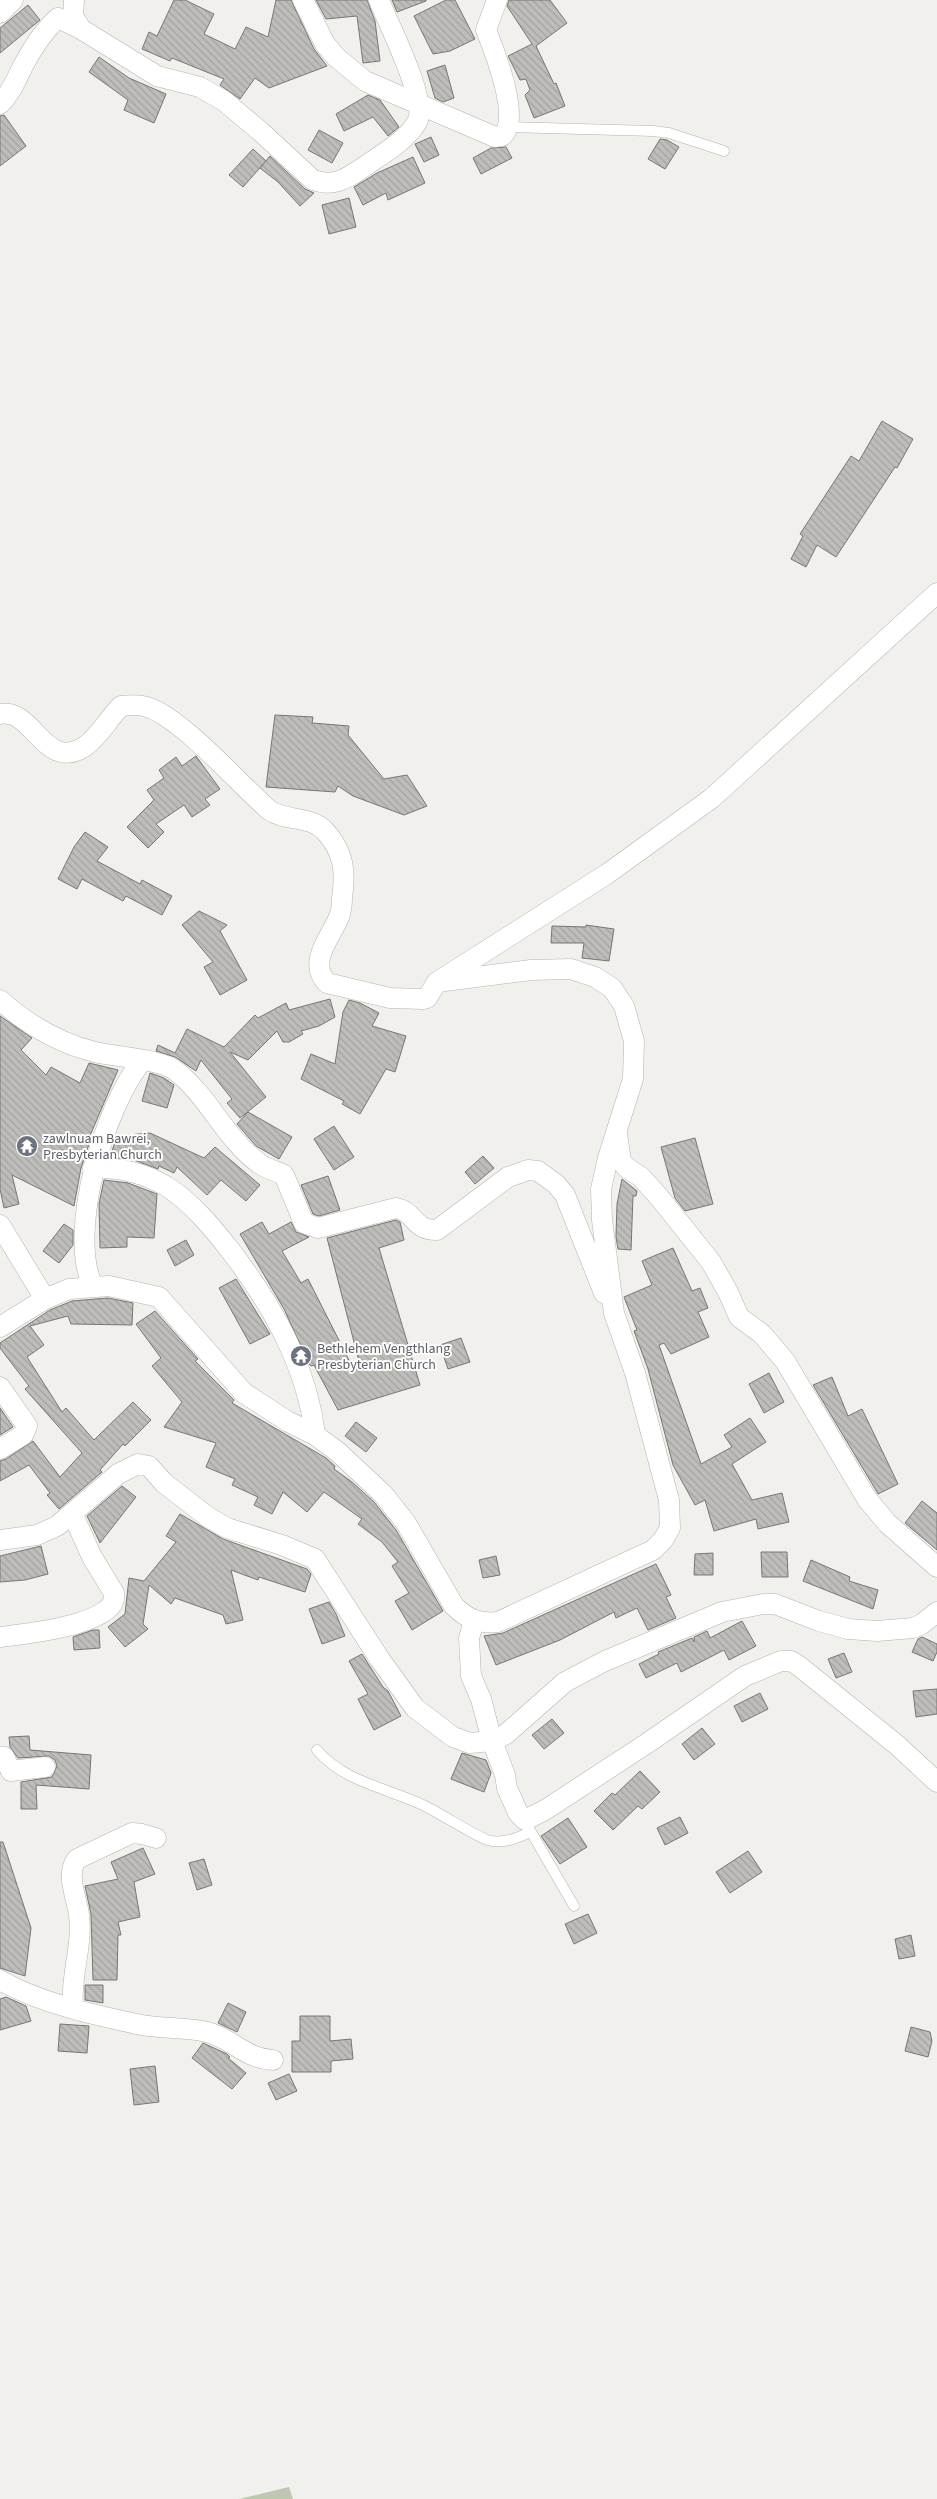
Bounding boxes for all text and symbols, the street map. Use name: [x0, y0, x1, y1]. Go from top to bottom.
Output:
place label: zawlnuam Bawrei, Presbyterian Church: [43, 1129, 162, 1165]
temple icon: zawlnuam Bawrei, Presbyterian Church: [15, 1134, 39, 1158]
place label: Bethlehem Vengthlang Presbyterian Church: [317, 1339, 450, 1375]
temple icon: Bethlehem Vengthlang Presbyterian Church: [289, 1344, 313, 1368]

